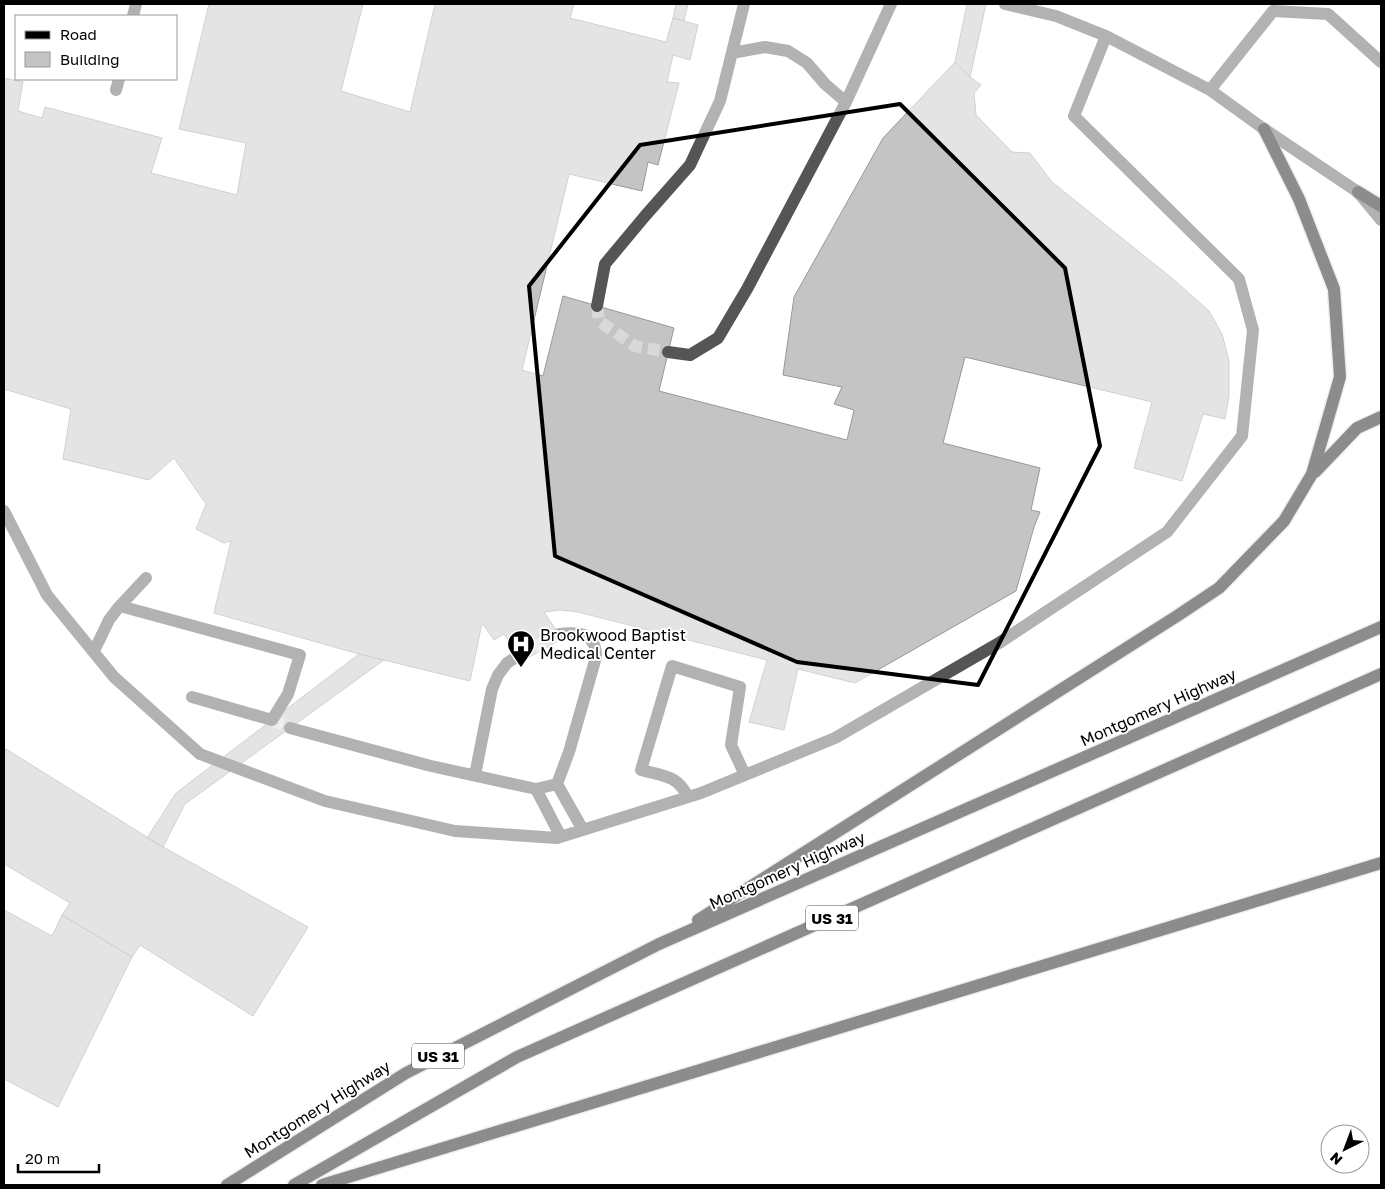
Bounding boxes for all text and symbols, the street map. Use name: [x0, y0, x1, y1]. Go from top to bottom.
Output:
legend: [15, 15, 178, 80]
text: Road: [60, 25, 97, 43]
text: Building: [60, 50, 120, 68]
place label: Brookwood Baptist Medical Center: [540, 625, 686, 663]
hospital icon: Brookwood Baptist Medical Center: [506, 629, 536, 668]
street label: Montgomery Highway: [1077, 664, 1239, 750]
street label: Montgomery Highway: [706, 827, 868, 913]
road number: US 31: [806, 906, 858, 930]
road number: US 31: [412, 1044, 464, 1068]
street label: Montgomery Highway: [240, 1056, 394, 1162]
north arrow: [1320, 1124, 1370, 1174]
scale bar: [18, 1142, 99, 1174]
text: 20 m: [25, 1149, 60, 1167]
text: N: [1326, 1149, 1346, 1169]

